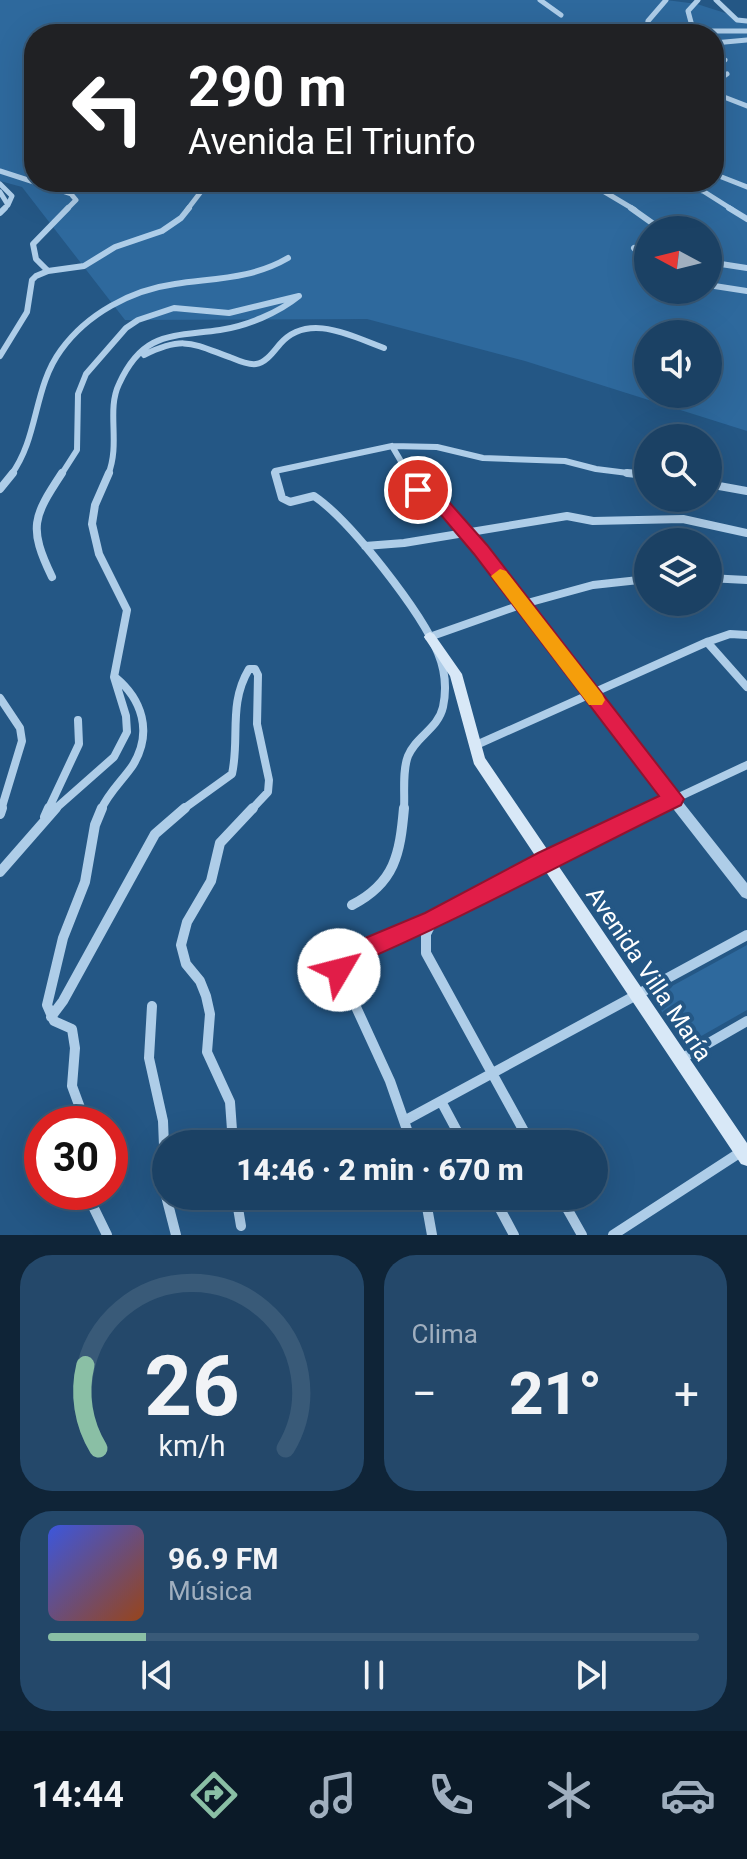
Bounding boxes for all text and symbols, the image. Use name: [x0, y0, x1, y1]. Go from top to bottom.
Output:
text: 290 m: [188, 54, 347, 120]
icon: left: [56, 56, 160, 160]
text: Avenida El Triunfo: [188, 121, 476, 163]
north arrow: [634, 216, 722, 304]
map controls: [634, 216, 722, 616]
button: sound: [634, 320, 722, 408]
button: search: [634, 424, 722, 512]
pin: [384, 456, 452, 524]
icon: arrive: [396, 468, 440, 512]
button: layers: [634, 528, 722, 616]
street label: Avenida Villa María: [580, 882, 718, 1066]
position arrow: [297, 928, 381, 1012]
speed limit sign: 30: [24, 1106, 128, 1210]
text: 14:46 · 2 min · 670 m: [236, 1152, 524, 1187]
text: Clima: [412, 1319, 478, 1349]
text: 26: [144, 1338, 239, 1435]
text: 21°: [509, 1358, 602, 1429]
text: −: [412, 1368, 437, 1420]
text: +: [674, 1368, 699, 1420]
text: km/h: [158, 1429, 225, 1463]
text: 96.9 FM: [168, 1541, 279, 1576]
text: Música: [168, 1576, 253, 1606]
icon: previous: [135, 1653, 179, 1697]
icon: pause: [352, 1653, 396, 1697]
icon: next: [569, 1653, 613, 1697]
icon: directions: [186, 1767, 242, 1823]
icon: music: [305, 1767, 361, 1823]
icon: phone: [423, 1767, 479, 1823]
icon: climate: [541, 1767, 597, 1823]
icon: car: [660, 1767, 716, 1823]
text: 14:44: [31, 1774, 124, 1816]

